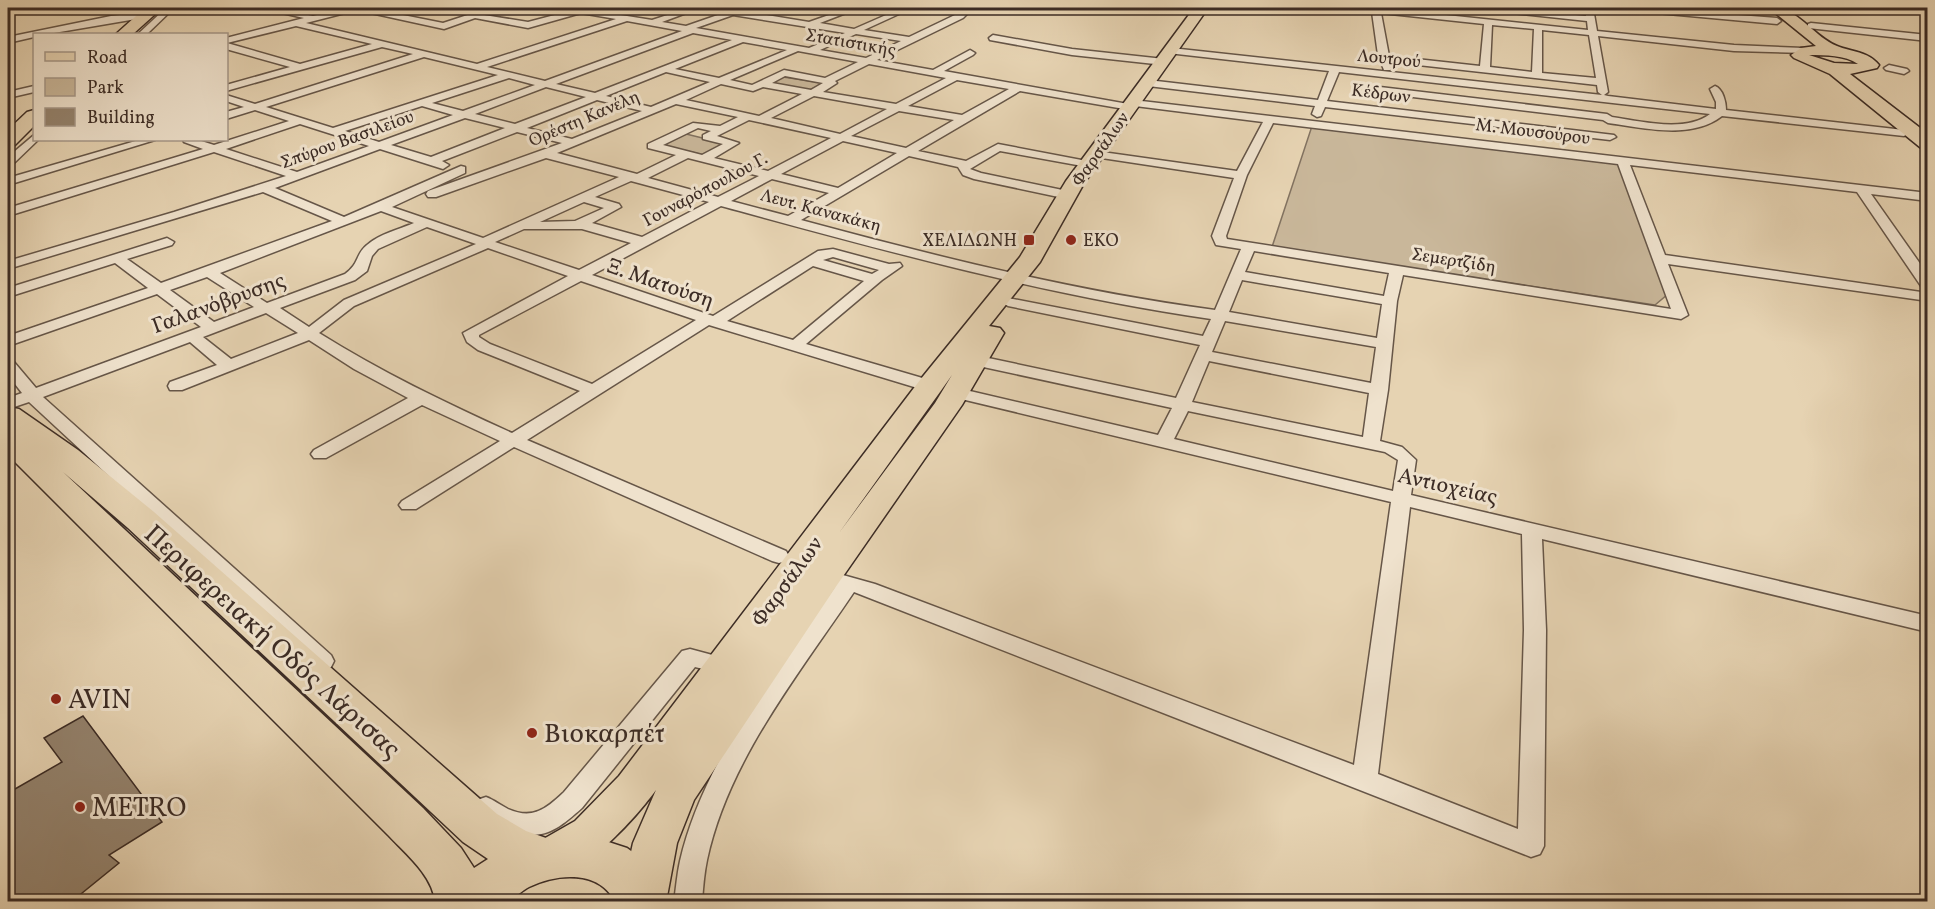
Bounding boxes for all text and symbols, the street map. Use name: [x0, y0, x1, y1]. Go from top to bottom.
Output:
street label: Στατιστικής: [803, 23, 898, 64]
legend: [33, 33, 228, 141]
street label: Λουτρού: [1356, 44, 1422, 75]
text: Road: [87, 46, 128, 71]
text: Park: [87, 76, 124, 101]
street label: Κέδρων: [1350, 78, 1412, 111]
street label: Ορέστη Κανέλη: [525, 85, 644, 154]
street label: Σπύρου Βασιλείου: [277, 105, 418, 176]
text: Building: [87, 106, 155, 131]
street label: Φαρσάλων: [1066, 107, 1136, 192]
street label: Μ. Μουσούρου: [1474, 113, 1592, 152]
street label: Γουναρόπουλου Γ.: [639, 147, 773, 234]
street label: Λευτ. Κανακάκη: [757, 183, 884, 240]
place label: ΧΕΛΙΔΩΝΗ: [922, 229, 1017, 254]
place label: EKO: [1083, 229, 1119, 254]
marker: ΧΕΛΙΔΩΝΗ: [1022, 233, 1036, 247]
marker: EKO: [1064, 233, 1078, 247]
street label: Σεμερτζίδη: [1410, 242, 1498, 280]
street label: Ξ. Ματούση: [602, 251, 718, 317]
street label: Γαλανόβρυσης: [148, 266, 290, 343]
street label: Αντιοχείας: [1395, 461, 1500, 514]
street label: Περιφερειακή Οδός Λάρισας: [135, 517, 409, 768]
street label: Φαρσάλων: [745, 531, 832, 634]
place label: AVIN: [68, 682, 131, 720]
marker: AVIN: [49, 692, 63, 706]
place label: Βιοκαρπέτ: [544, 716, 665, 754]
marker: Βιοκαρπέτ: [525, 726, 539, 740]
place label: METRO: [92, 790, 186, 828]
marker: METRO: [73, 800, 87, 814]

